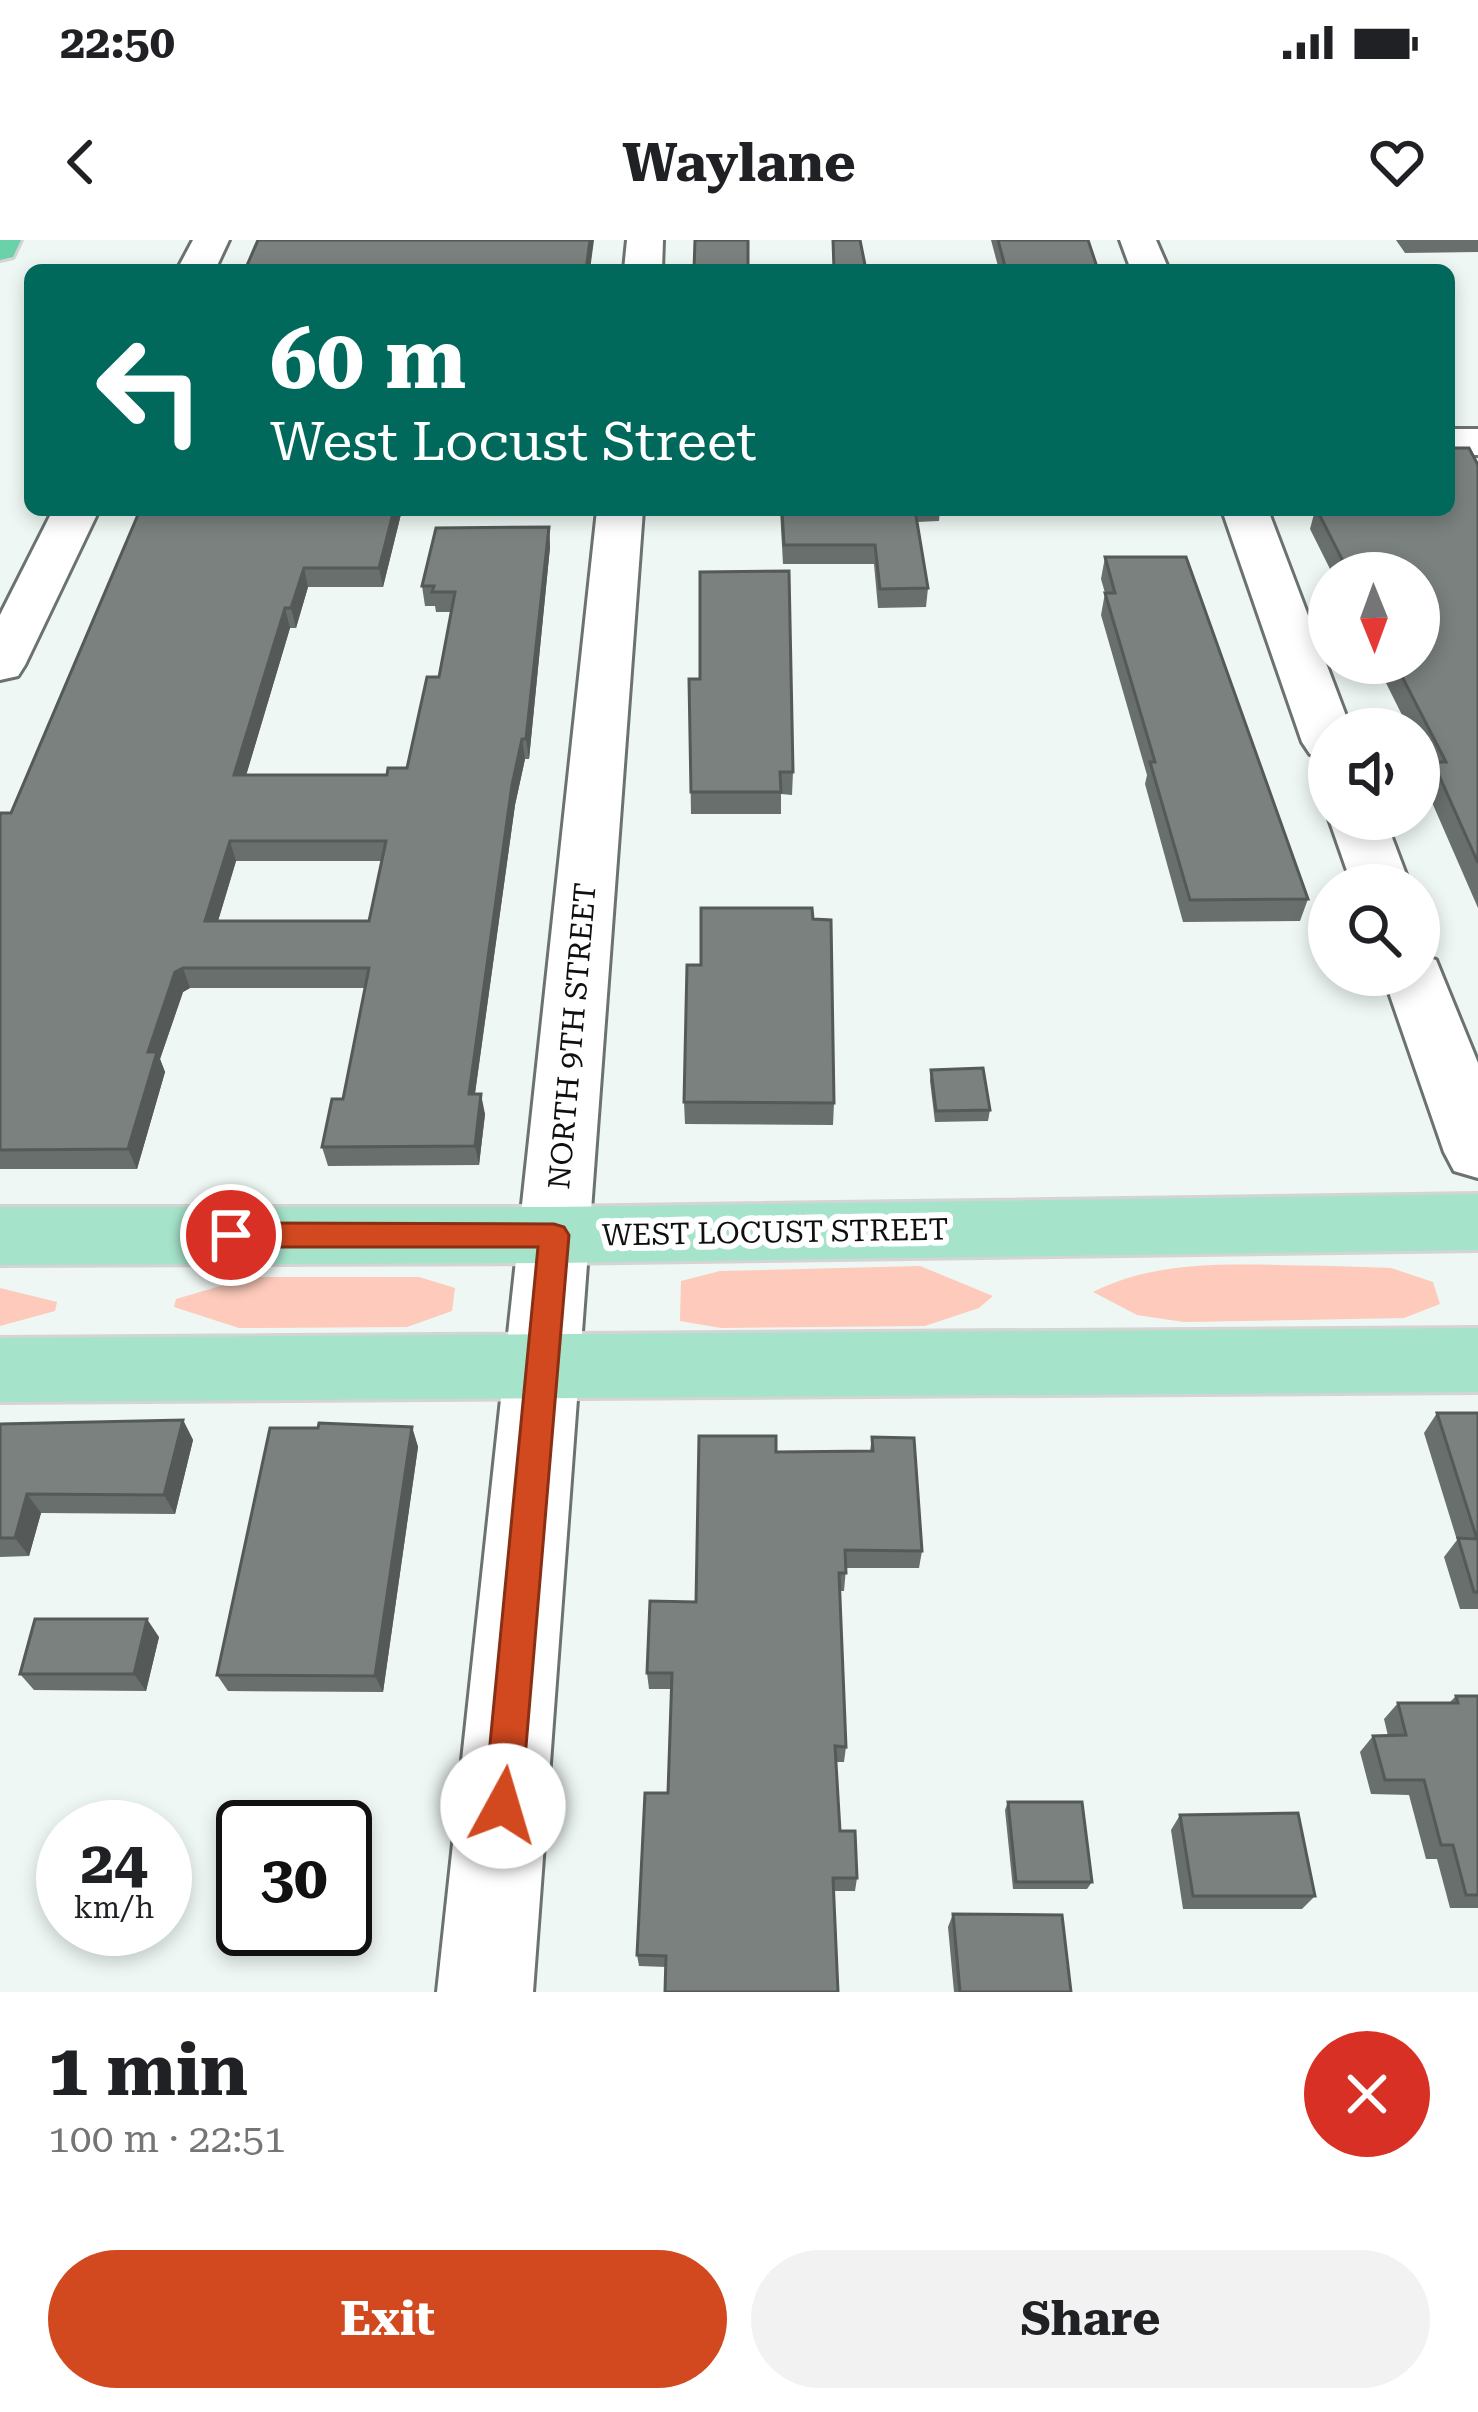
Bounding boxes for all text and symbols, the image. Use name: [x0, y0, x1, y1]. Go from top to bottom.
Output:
text: 22:50: [60, 16, 175, 69]
icon: back: [48, 129, 114, 195]
icon: heart: [1364, 129, 1430, 195]
text: Waylane: [622, 131, 856, 194]
text: 60 m: [270, 310, 466, 408]
icon: left: [72, 312, 228, 468]
text: West Locust Street: [270, 410, 757, 473]
north arrow: [1308, 552, 1440, 684]
map controls: [1308, 552, 1440, 996]
button: sound: [1308, 708, 1440, 840]
button: search: [1308, 864, 1440, 996]
street label: NORTH 9TH STREET: [541, 881, 603, 1191]
pin: [180, 1184, 282, 1286]
icon: arrive: [198, 1202, 264, 1268]
street label: WEST LOCUST STREET: [601, 1211, 949, 1253]
position arrow: [440, 1743, 566, 1869]
speed limit sign: 30: [216, 1800, 372, 1956]
text: 24: [80, 1827, 148, 1898]
text: km/h: [74, 1890, 154, 1925]
text: 1 min: [48, 2028, 248, 2113]
button: close: [1304, 2031, 1430, 2157]
text: 100 m · 22:51: [48, 2116, 286, 2162]
button: Exit: [48, 2250, 727, 2388]
button: Share: [751, 2250, 1430, 2388]

